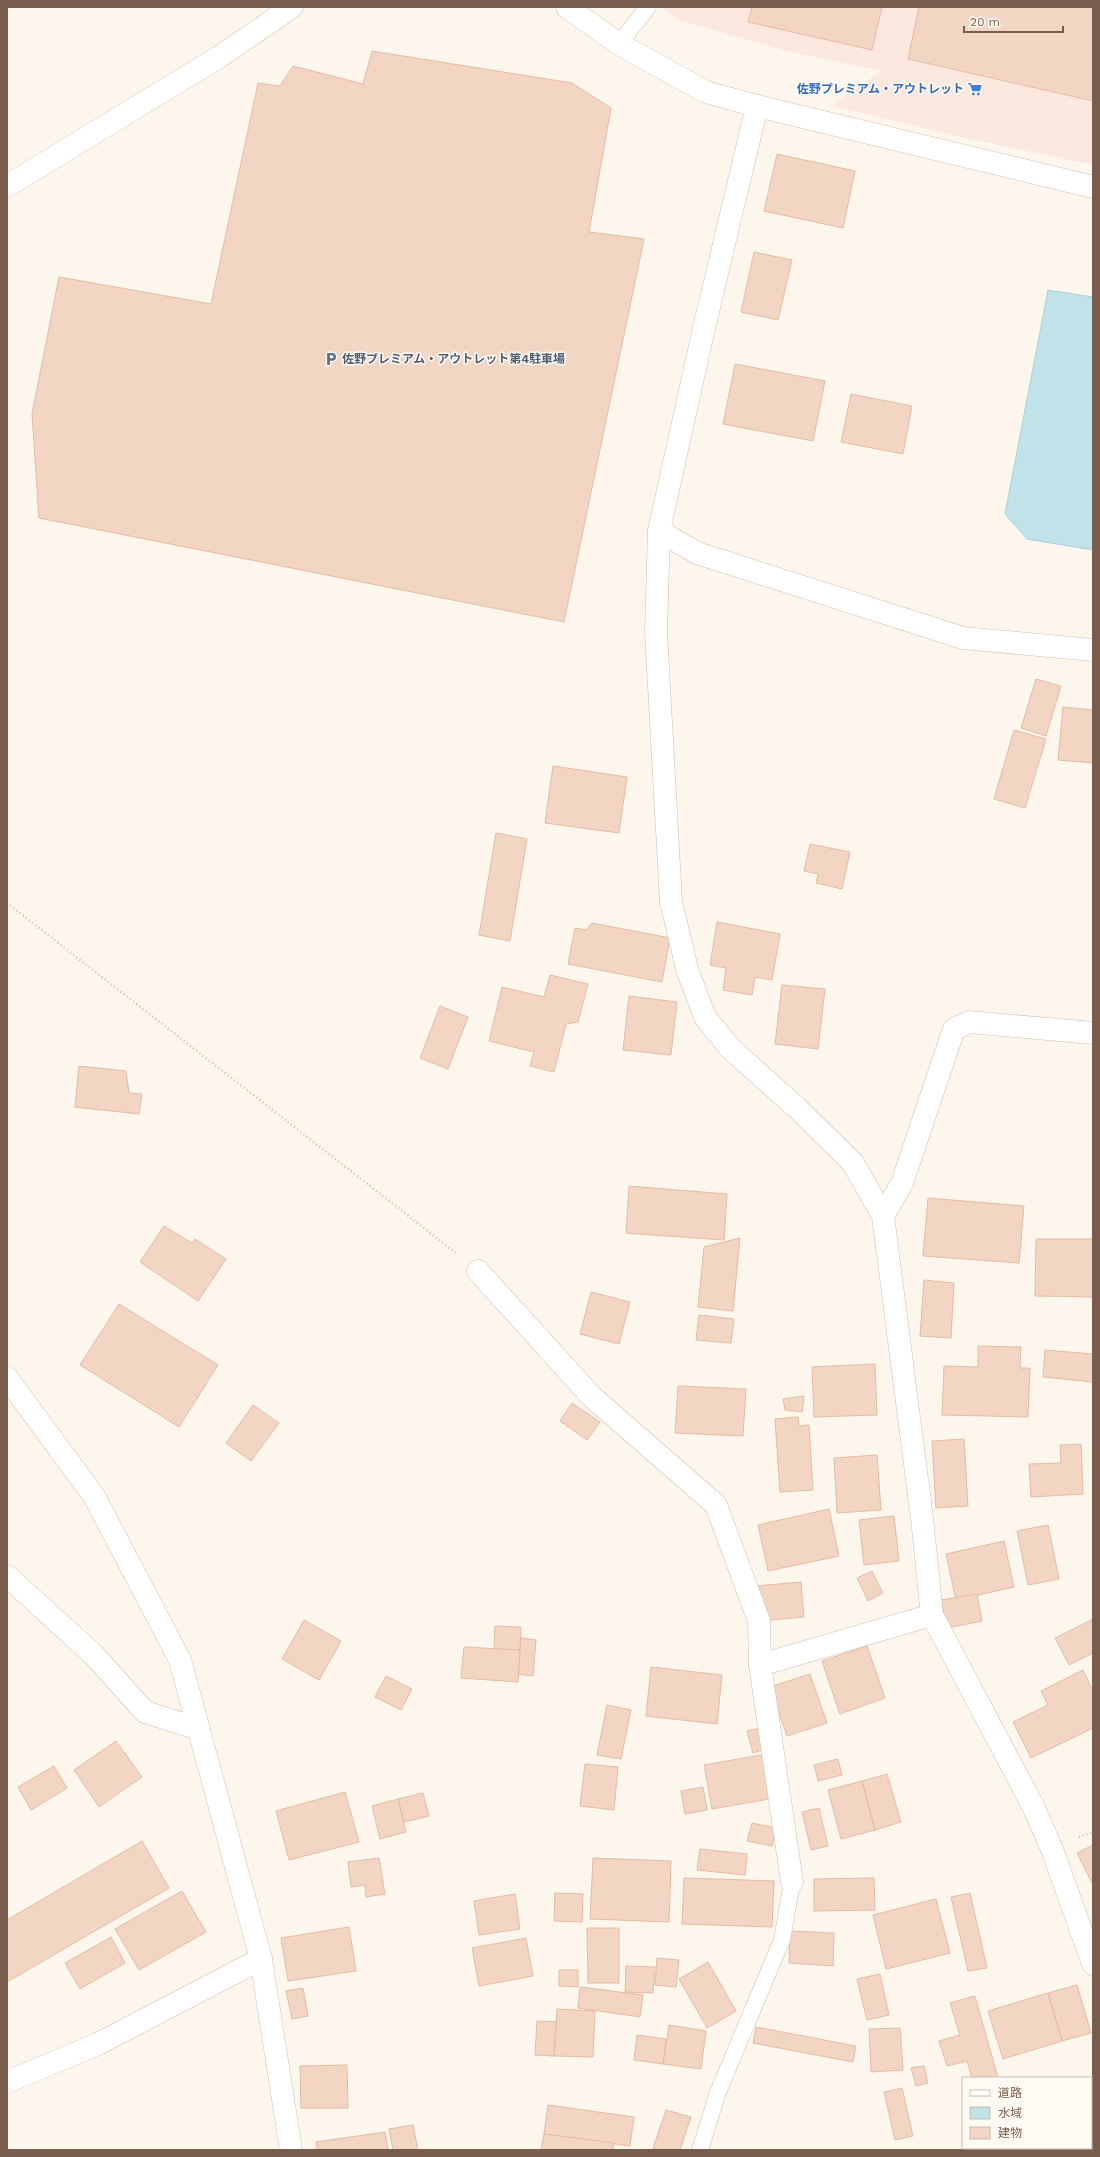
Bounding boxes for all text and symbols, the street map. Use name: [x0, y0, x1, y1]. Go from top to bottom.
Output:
scale bar: [964, 8, 1063, 34]
text: 20 m: [970, 15, 1000, 29]
supermarket icon: 佐野プレミアム・アウトレット: [967, 81, 983, 97]
place label: 佐野プレミアム・アウトレット: [797, 82, 964, 96]
parking icon: 佐野プレミアム・アウトレット第4駐車場: [323, 351, 339, 367]
place label: 佐野プレミアム・アウトレット第4駐車場: [342, 352, 565, 366]
legend: [962, 2077, 1092, 2149]
text: 道路: [998, 2086, 1022, 2100]
text: 水域: [998, 2106, 1022, 2120]
text: 建物: [998, 2126, 1022, 2140]

